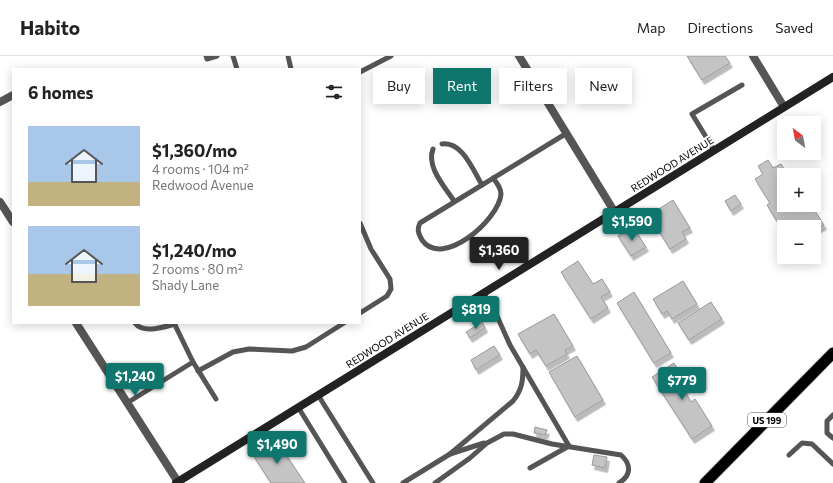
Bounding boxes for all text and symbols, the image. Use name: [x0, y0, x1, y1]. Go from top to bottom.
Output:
text: Habito: [20, 16, 80, 39]
text: Map: [637, 19, 666, 36]
text: Directions: [688, 19, 753, 36]
text: Saved: [775, 19, 813, 36]
chip: Buy: [373, 68, 425, 104]
chip: Rent: [433, 68, 491, 104]
chip: Filters: [499, 68, 567, 104]
chip: New: [575, 68, 632, 104]
icon: filters: [323, 81, 345, 103]
text: 6 homes: [28, 82, 93, 103]
north arrow: [777, 116, 821, 160]
map controls: [777, 116, 821, 264]
street label: REDWOOD AVENUE: [628, 134, 716, 194]
text: $1,360/mo: [152, 140, 237, 161]
icon: home: [60, 142, 108, 190]
text: 4 rooms · 104 m²: [152, 161, 249, 177]
button: +: [777, 168, 821, 212]
text: Redwood Avenue: [152, 177, 254, 193]
pin: $1,590: [599, 208, 665, 242]
text: $1,590: [612, 213, 652, 229]
button: −: [777, 220, 821, 264]
pin: $1,360: [466, 237, 532, 271]
text: $1,240/mo: [152, 240, 237, 261]
icon: home: [60, 242, 108, 290]
text: $1,360: [479, 242, 519, 258]
text: 2 rooms · 80 m²: [152, 261, 243, 277]
text: Shady Lane: [152, 277, 219, 293]
pin: $819: [452, 296, 500, 330]
text: $819: [461, 301, 491, 317]
street label: REDWOOD AVENUE: [343, 310, 431, 370]
pin: $1,240: [102, 363, 168, 397]
pin: $779: [658, 367, 706, 401]
text: $1,240: [115, 368, 155, 384]
text: $779: [667, 372, 697, 388]
road number: US 199: [748, 413, 786, 427]
pin: $1,490: [244, 431, 310, 465]
text: $1,490: [256, 436, 298, 452]

